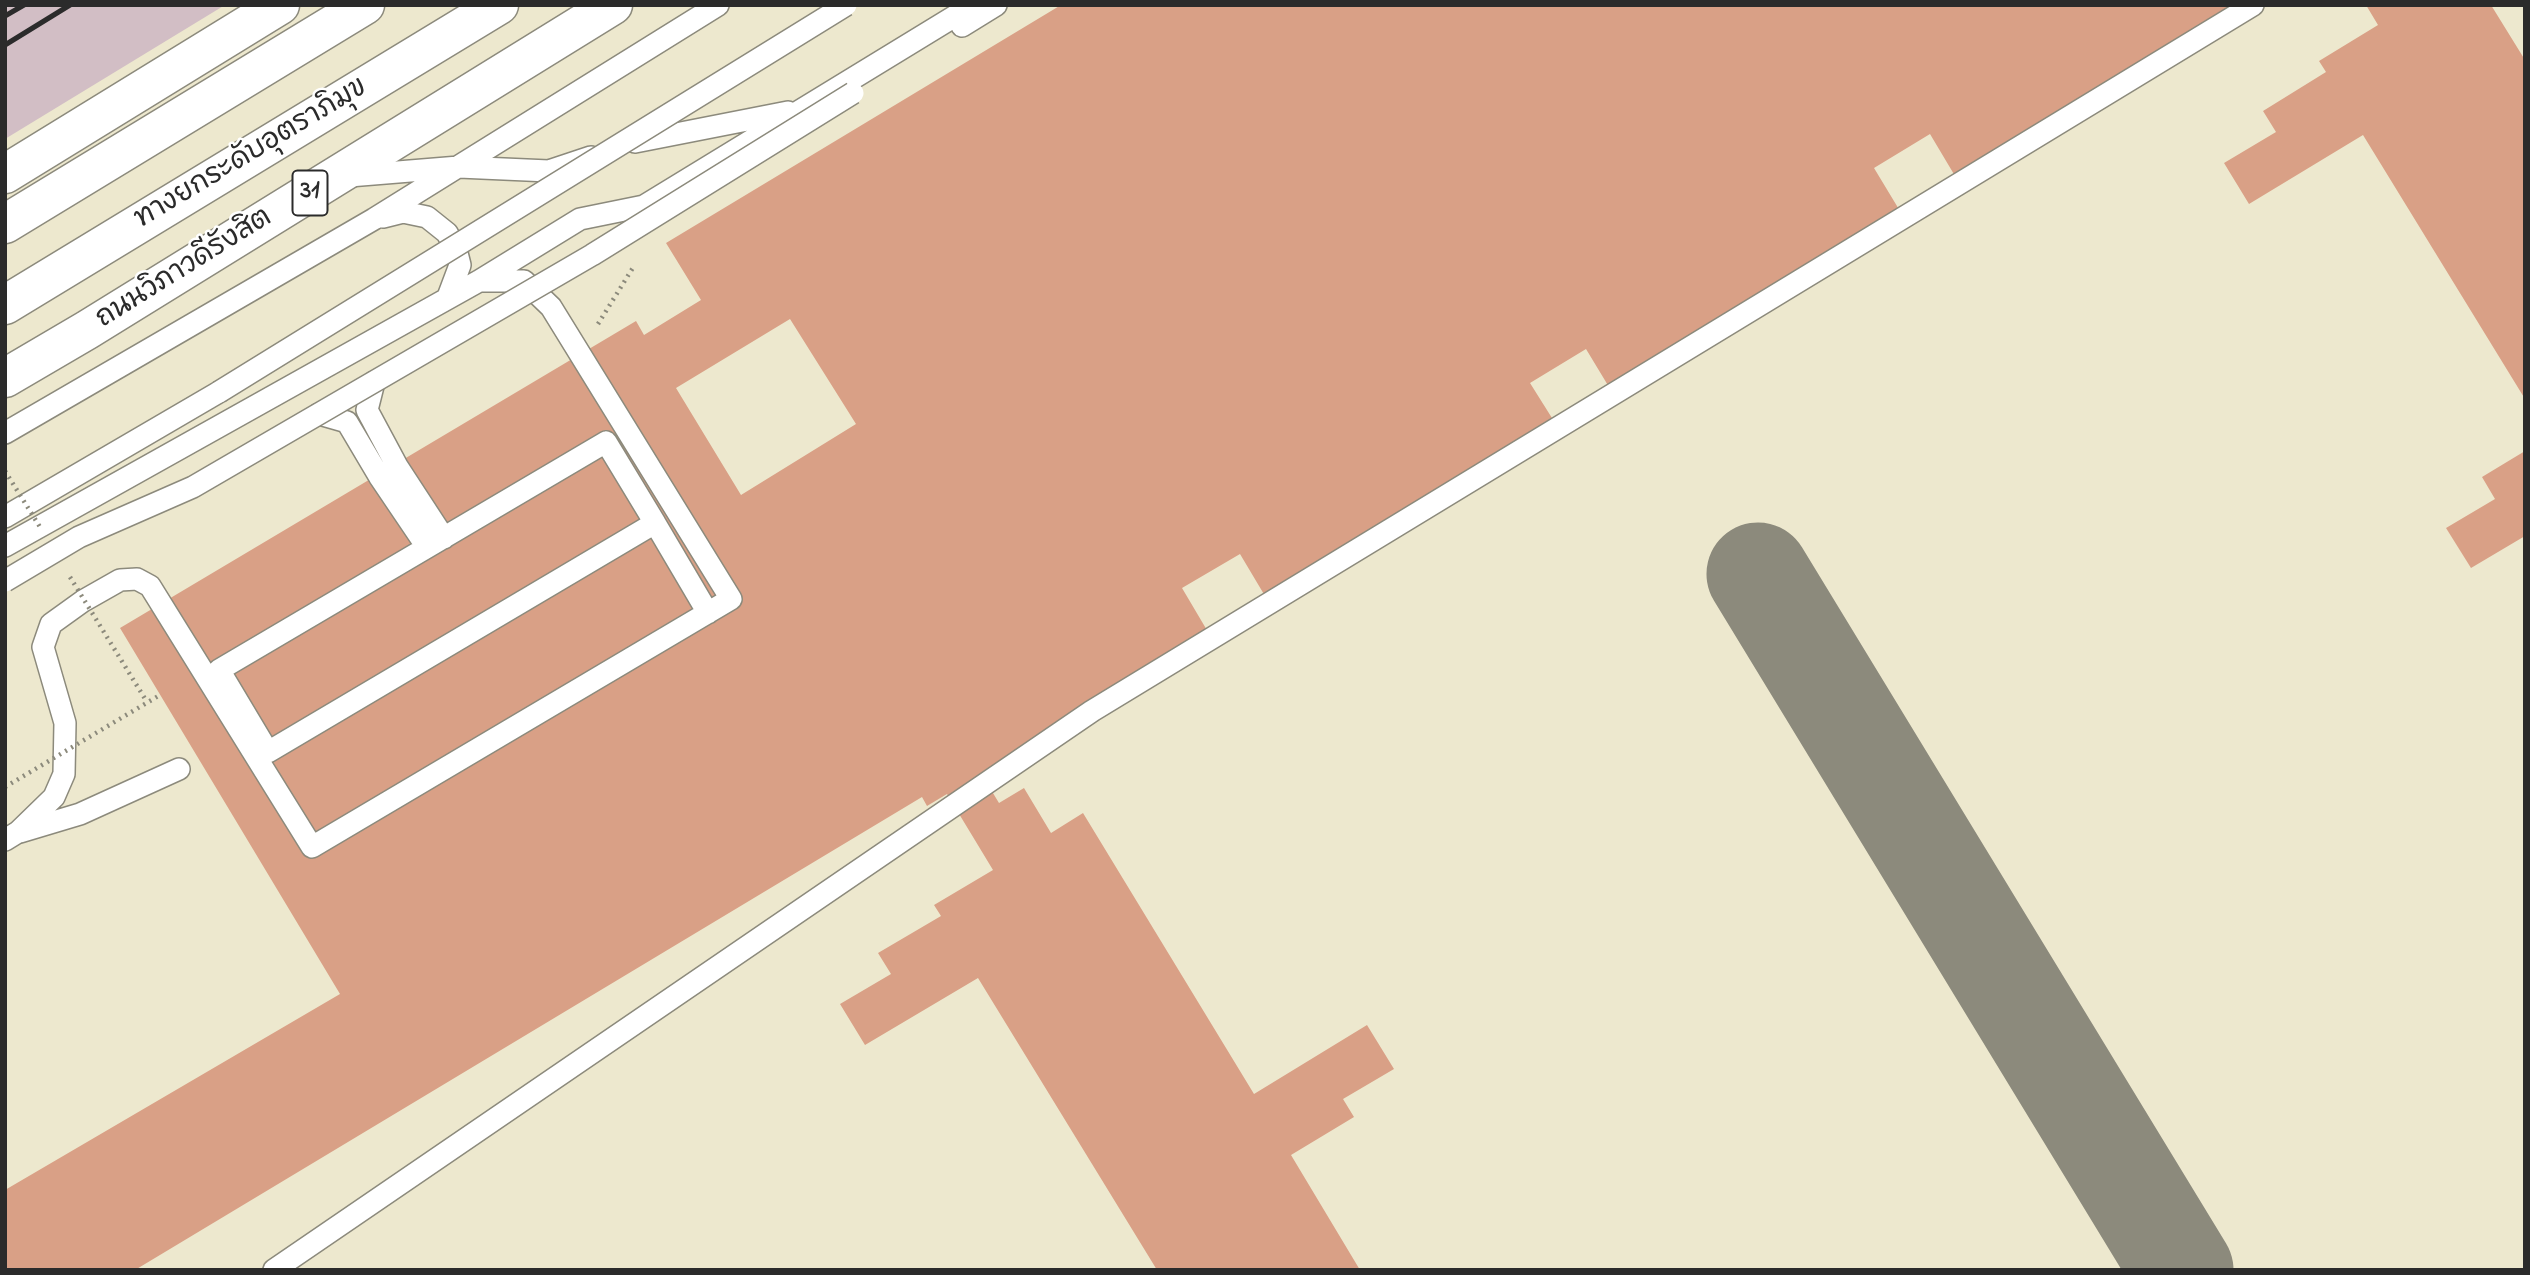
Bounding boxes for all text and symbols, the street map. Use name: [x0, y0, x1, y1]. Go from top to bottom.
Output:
street label: ทางยกระดับอุตราภิมุข: [129, 72, 375, 238]
road number: 31: [292, 170, 328, 216]
street label: ถนนวิภาวดีรังสิต: [91, 202, 279, 338]

